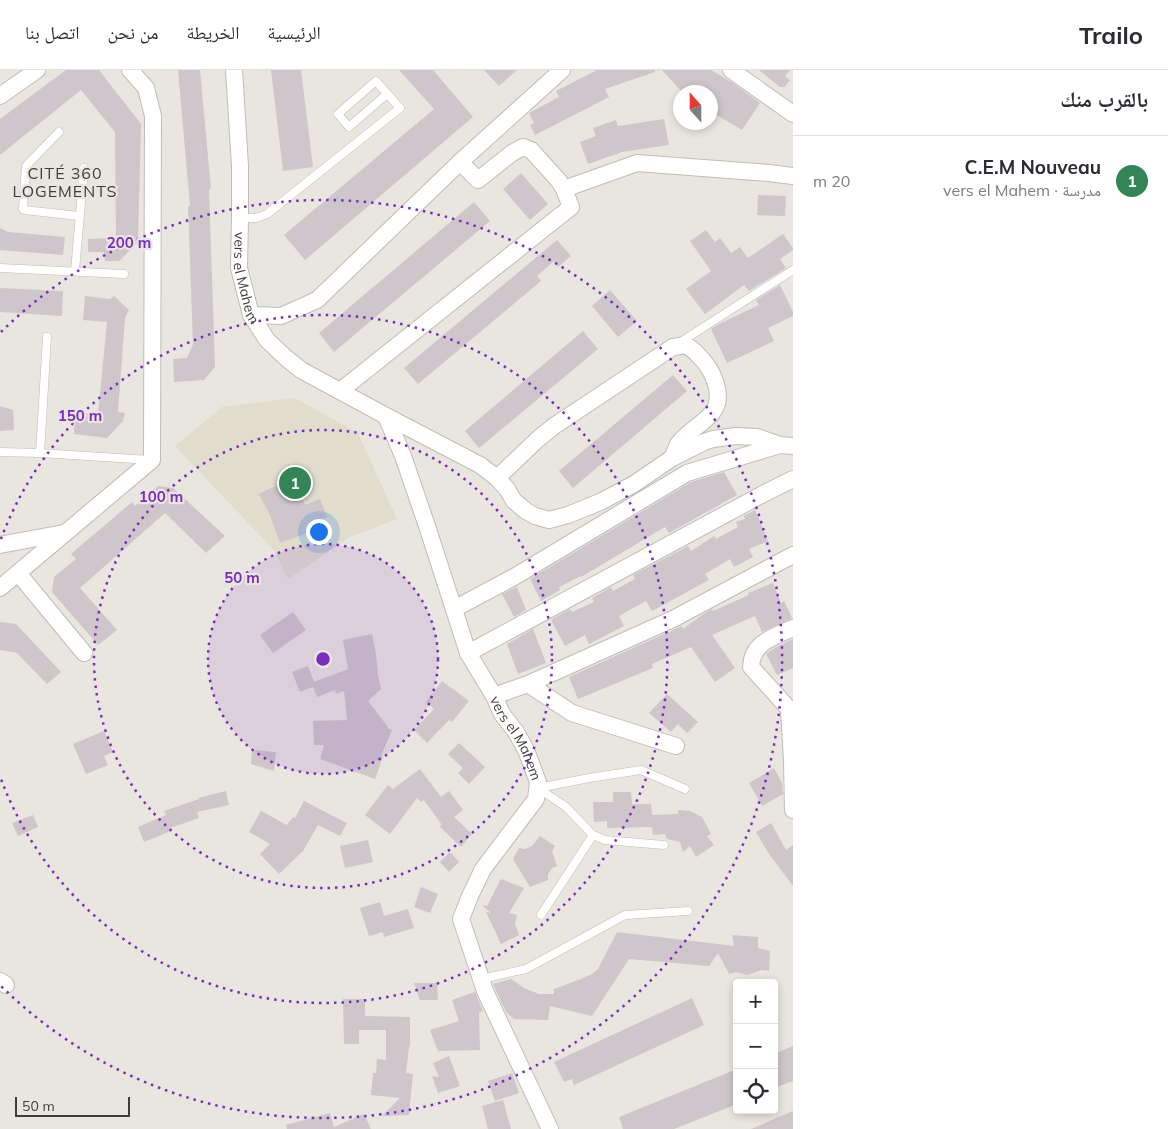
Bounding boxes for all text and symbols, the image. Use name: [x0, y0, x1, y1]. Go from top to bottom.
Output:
text: Trailo: [1079, 20, 1143, 50]
text: اتصل بنا: [25, 21, 80, 44]
text: من نحن: [108, 21, 158, 44]
text: الخريطة: [186, 21, 239, 44]
text: الرئيسية: [267, 21, 321, 44]
north arrow: [673, 85, 718, 130]
text: بالقرب منك: [1060, 86, 1148, 112]
text: C.E.M Nouveau: [965, 155, 1101, 179]
district label: CITÉ 360 LOGEMENTS: [13, 163, 117, 201]
text: 20 m: [813, 171, 850, 191]
text: 1: [1127, 171, 1137, 191]
text: مدرسة · vers el Mahem: [943, 180, 1101, 200]
street label: vers el Mahem: [230, 232, 264, 328]
text: 200 m: [107, 233, 151, 252]
text: 150 m: [58, 406, 102, 425]
pin: 1: [279, 464, 311, 502]
text: 100 m: [139, 487, 183, 506]
your location: [306, 519, 332, 545]
text: 50 m: [224, 568, 260, 587]
centre of rings: [314, 650, 332, 668]
street label: vers el Mahem: [486, 693, 546, 783]
map controls: [733, 979, 778, 1114]
button: +: [733, 979, 778, 1024]
button: −: [733, 1024, 778, 1069]
button: locate: [733, 1069, 778, 1114]
scale bar: [15, 1094, 130, 1117]
text: 50 m: [22, 1097, 55, 1115]

